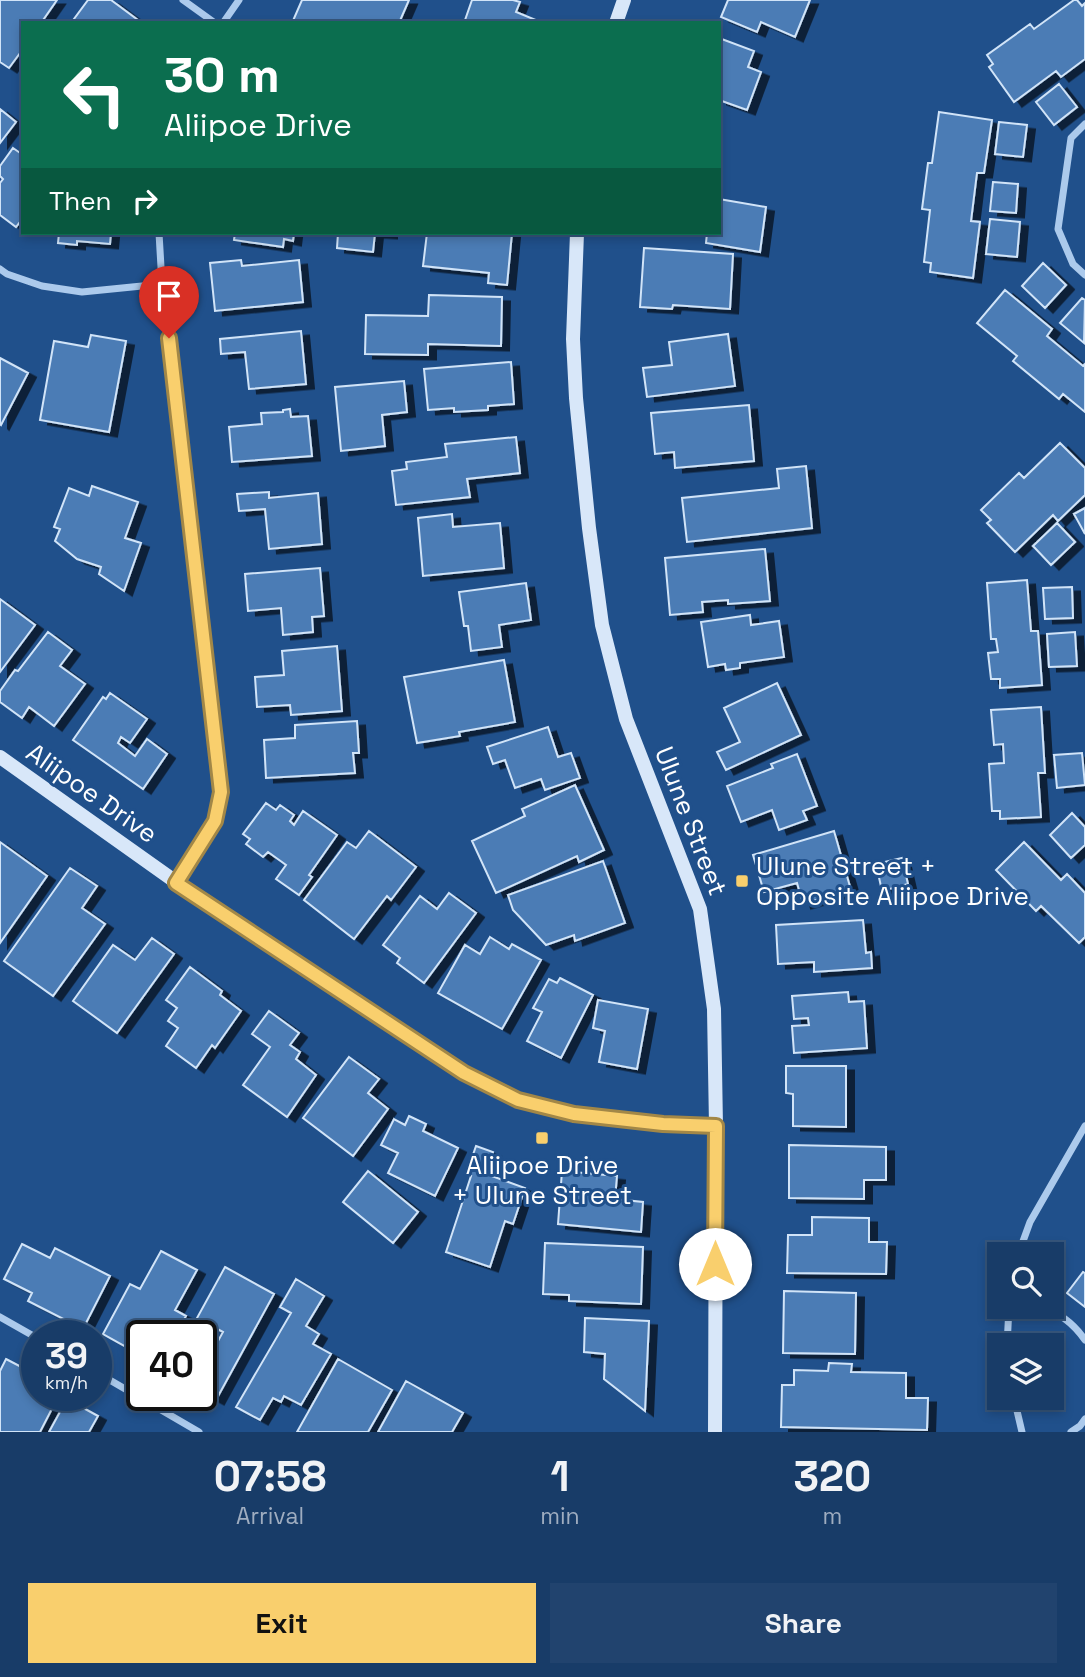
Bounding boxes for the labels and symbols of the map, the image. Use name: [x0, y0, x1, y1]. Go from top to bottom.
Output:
pin: [139, 266, 199, 338]
street label: Aliipoe Drive: [20, 735, 164, 851]
street label: Ulune Street: [647, 742, 735, 900]
place label: Ulune Street + Opposite Aliipoe Drive: [756, 849, 1029, 913]
marker: Ulune Street + Opposite Aliipoe Drive: [734, 873, 750, 889]
marker: Aliipoe Drive + Ulune Street: [534, 1130, 550, 1146]
place label: Aliipoe Drive + Ulune Street: [452, 1148, 632, 1212]
position arrow: [678, 1227, 752, 1301]
speed limit sign: 40: [126, 1320, 217, 1411]

